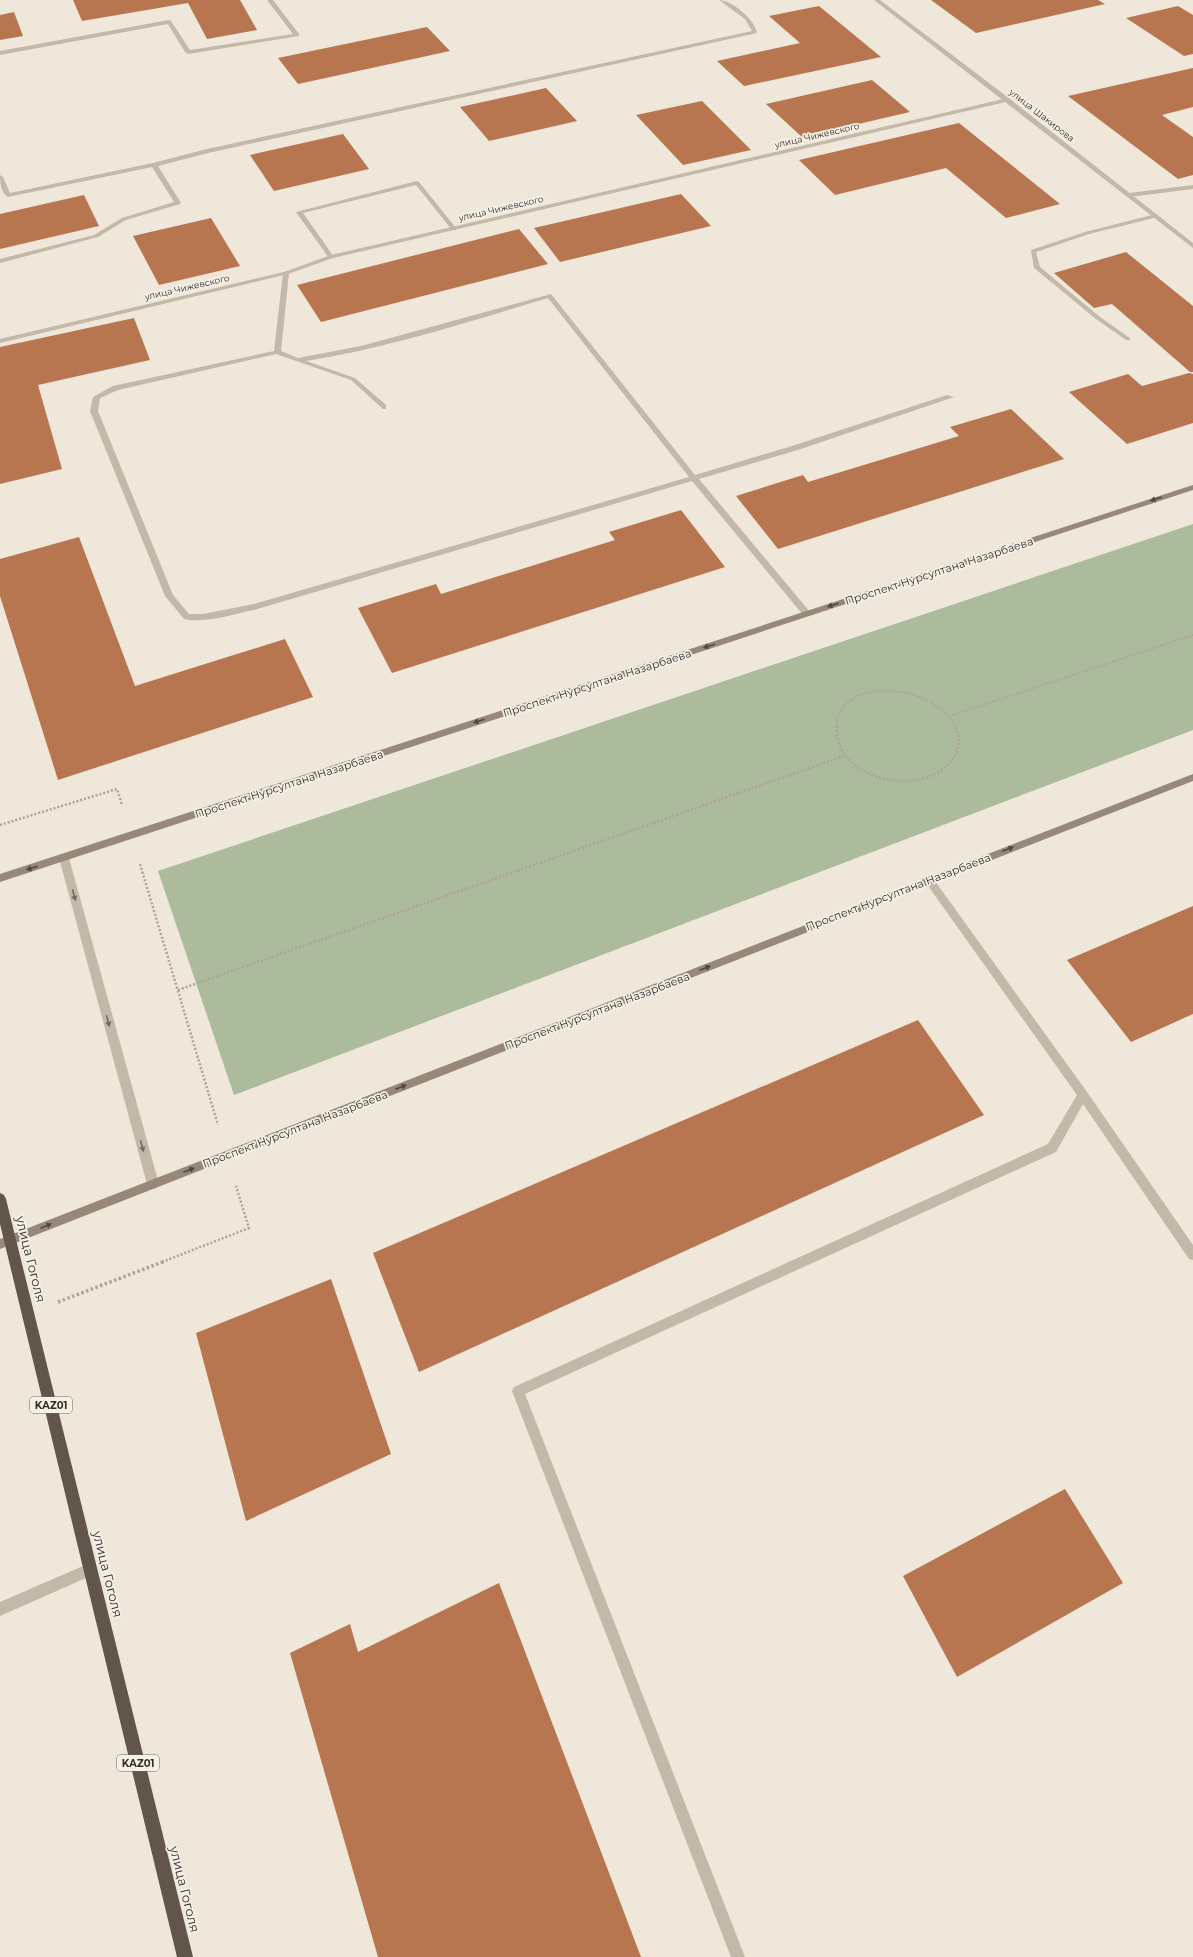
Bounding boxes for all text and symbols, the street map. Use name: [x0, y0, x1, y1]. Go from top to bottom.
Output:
street label: улица Шакирова: [1006, 86, 1077, 144]
street label: улица Чижевского: [772, 120, 861, 150]
street label: улица Чижевского: [456, 193, 545, 223]
street label: улица Чижевского: [142, 272, 231, 302]
one-way arrow: [1150, 496, 1162, 502]
street label: Проспект Нурсултана Назарбаева: [843, 534, 1035, 608]
one-way arrow: [827, 602, 839, 608]
one-way arrow: [703, 643, 715, 649]
street label: Проспект Нурсултана Назарбаева: [501, 646, 693, 720]
one-way arrow: [473, 718, 485, 724]
street label: Проспект Нурсултана Назарбаева: [193, 747, 385, 821]
one-way arrow: [1003, 846, 1015, 852]
street label: Проспект Нурсултана Назарбаева: [803, 850, 993, 934]
one-way arrow: [26, 865, 38, 871]
one-way arrow: [71, 889, 77, 901]
one-way arrow: [699, 965, 711, 971]
street label: Проспект Нурсултана Назарбаева: [502, 969, 692, 1053]
one-way arrow: [105, 1015, 111, 1027]
one-way arrow: [396, 1084, 408, 1090]
street label: Проспект Нурсултана Назарбаева: [200, 1087, 390, 1171]
one-way arrow: [139, 1140, 145, 1152]
one-way arrow: [183, 1167, 195, 1173]
street label: улица Гоголя: [12, 1213, 49, 1304]
one-way arrow: [41, 1223, 53, 1229]
road number: KАZ01: [30, 1397, 72, 1413]
street label: улица Гоголя: [89, 1528, 126, 1619]
road number: KАZ01: [117, 1755, 159, 1771]
street label: улица Гоголя: [166, 1843, 203, 1934]

